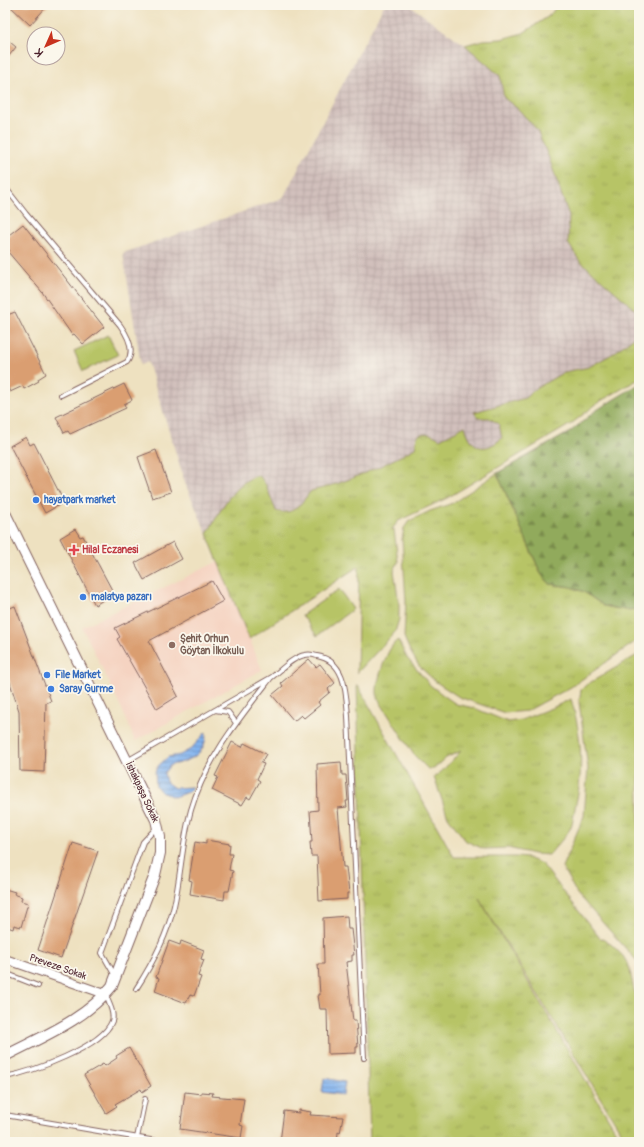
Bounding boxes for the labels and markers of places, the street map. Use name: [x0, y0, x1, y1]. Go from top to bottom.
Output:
place label: hayatpark market: [44, 494, 116, 506]
marker: hayatpark market: [31, 495, 41, 505]
place label: Hilal Eczanesi: [82, 544, 139, 556]
marker: Hilal Eczanesi: [69, 545, 79, 555]
place label: malatya pazarı: [91, 591, 152, 603]
marker: malatya pazarı: [78, 592, 88, 602]
place label: Şehit Orhun Göytan İlkokulu: [180, 633, 244, 657]
marker: Şehit Orhun Göytan İlkokulu: [167, 640, 177, 650]
place label: File Market: [55, 669, 102, 681]
marker: File Market: [42, 670, 52, 680]
place label: Saray Gurme: [59, 683, 114, 695]
marker: Saray Gurme: [46, 684, 56, 694]

